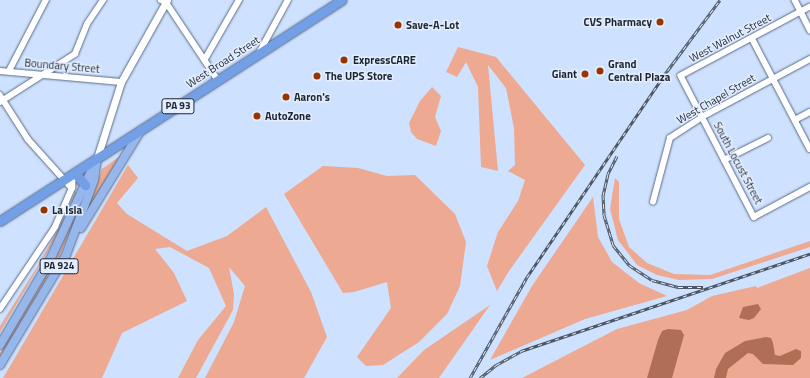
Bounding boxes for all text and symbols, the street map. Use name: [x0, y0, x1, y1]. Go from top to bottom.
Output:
street label: West Walnut Street: [687, 11, 773, 65]
place label: CVS Pharmacy: [584, 15, 652, 29]
marker: CVS Pharmacy: [655, 17, 665, 27]
place label: Save-A-Lot: [406, 18, 459, 32]
marker: Save-A-Lot: [393, 20, 403, 30]
street label: West Broad Street: [184, 33, 262, 91]
place label: ExpressCARE: [353, 53, 416, 67]
marker: ExpressCARE: [338, 54, 350, 66]
street label: Boundary Street: [24, 56, 100, 76]
place label: Grand Central Plaza: [608, 58, 670, 84]
marker: Grand Central Plaza: [595, 66, 605, 76]
place label: Giant: [552, 67, 577, 81]
place label: The UPS Store: [325, 69, 392, 83]
marker: Giant: [580, 69, 590, 79]
marker: The UPS Store: [312, 71, 322, 81]
street label: West Chapel Street: [674, 71, 758, 127]
place label: Aaron's: [294, 90, 330, 104]
marker: Aaron's: [281, 92, 291, 102]
road number: PA 93: [161, 98, 195, 114]
place label: AutoZone: [265, 109, 311, 123]
marker: AutoZone: [252, 111, 262, 121]
street label: South Locust Street: [711, 120, 765, 206]
place label: La Isla: [52, 203, 82, 217]
marker: La Isla: [39, 205, 49, 215]
road number: PA 924: [39, 258, 79, 274]

